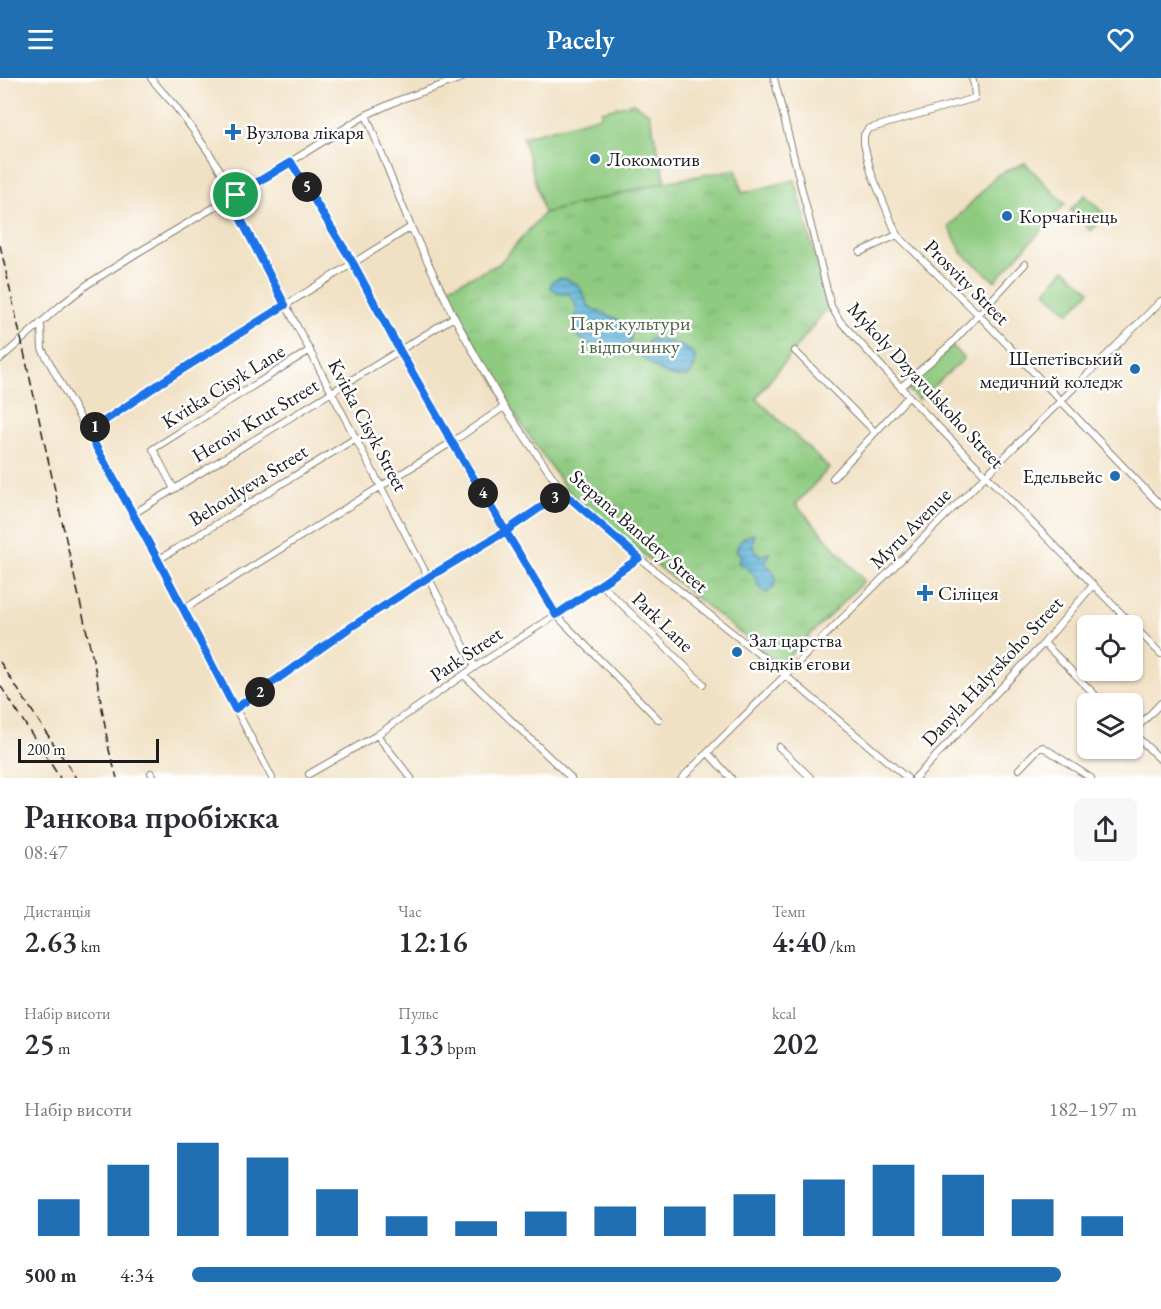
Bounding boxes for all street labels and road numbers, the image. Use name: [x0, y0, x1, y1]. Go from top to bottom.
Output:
street label: Prosvity Street: [919, 234, 1016, 331]
street label: Mykoly Dzyavulskoho Street: [842, 296, 1011, 474]
street label: Kvitka Cisyk Lane: [157, 338, 290, 434]
street label: Kvitka Cisyk Street: [322, 354, 414, 496]
street label: Heroiv Krut Street: [187, 372, 324, 468]
street label: Behoulyeva Street: [184, 438, 313, 532]
street label: Stepana Bandery Street: [564, 464, 714, 599]
street label: Myru Avenue: [864, 482, 956, 574]
street label: Park Lane: [627, 586, 700, 658]
street label: Danyla Halytskoho Street: [916, 590, 1069, 752]
street label: Park Street: [425, 620, 508, 688]

